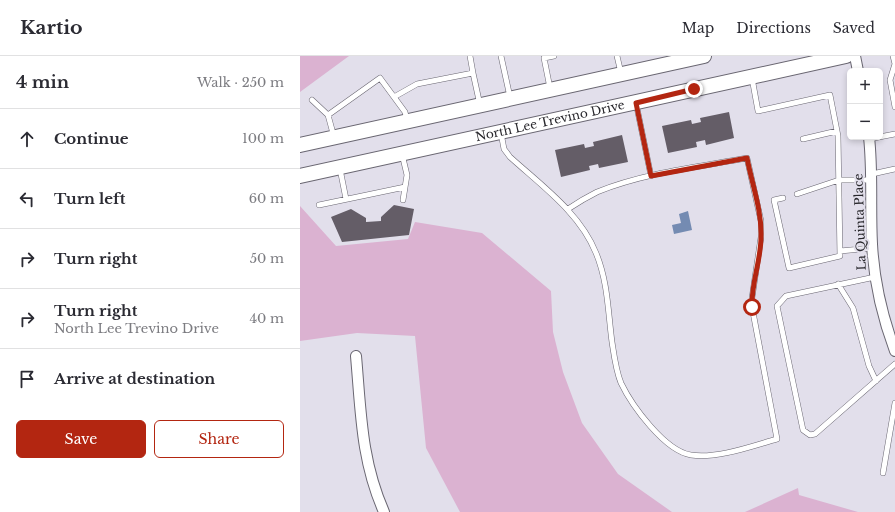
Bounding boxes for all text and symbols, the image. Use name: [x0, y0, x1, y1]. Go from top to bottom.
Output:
text: Kartio: [20, 16, 83, 39]
text: Map: [682, 19, 714, 37]
text: Directions: [736, 19, 811, 37]
text: Saved: [833, 19, 875, 37]
map controls: [847, 68, 883, 140]
button: +: [847, 68, 883, 104]
text: 4 min: [16, 72, 69, 93]
text: Walk · 250 m: [197, 74, 284, 91]
route end: [685, 80, 703, 98]
street label: North Lee Trevino Drive: [474, 97, 626, 144]
button: −: [847, 104, 883, 140]
icon: ahead: [16, 128, 38, 150]
text: Continue: [54, 129, 129, 148]
text: 100 m: [242, 130, 284, 147]
street label: La Quinta Place: [850, 173, 869, 271]
icon: left: [16, 188, 38, 210]
text: Turn left: [54, 189, 125, 208]
text: 60 m: [249, 190, 284, 207]
icon: right: [16, 248, 38, 270]
text: Turn right: [54, 249, 137, 268]
text: 50 m: [250, 250, 284, 267]
route start: [743, 298, 761, 316]
text: Turn right: [54, 301, 137, 320]
icon: right: [16, 308, 38, 330]
text: 40 m: [249, 310, 284, 327]
text: North Lee Trevino Drive: [54, 320, 219, 337]
icon: arrive: [16, 368, 38, 390]
text: Arrive at destination: [54, 369, 215, 388]
button: Save: [16, 420, 146, 458]
button: Share: [154, 420, 284, 458]

